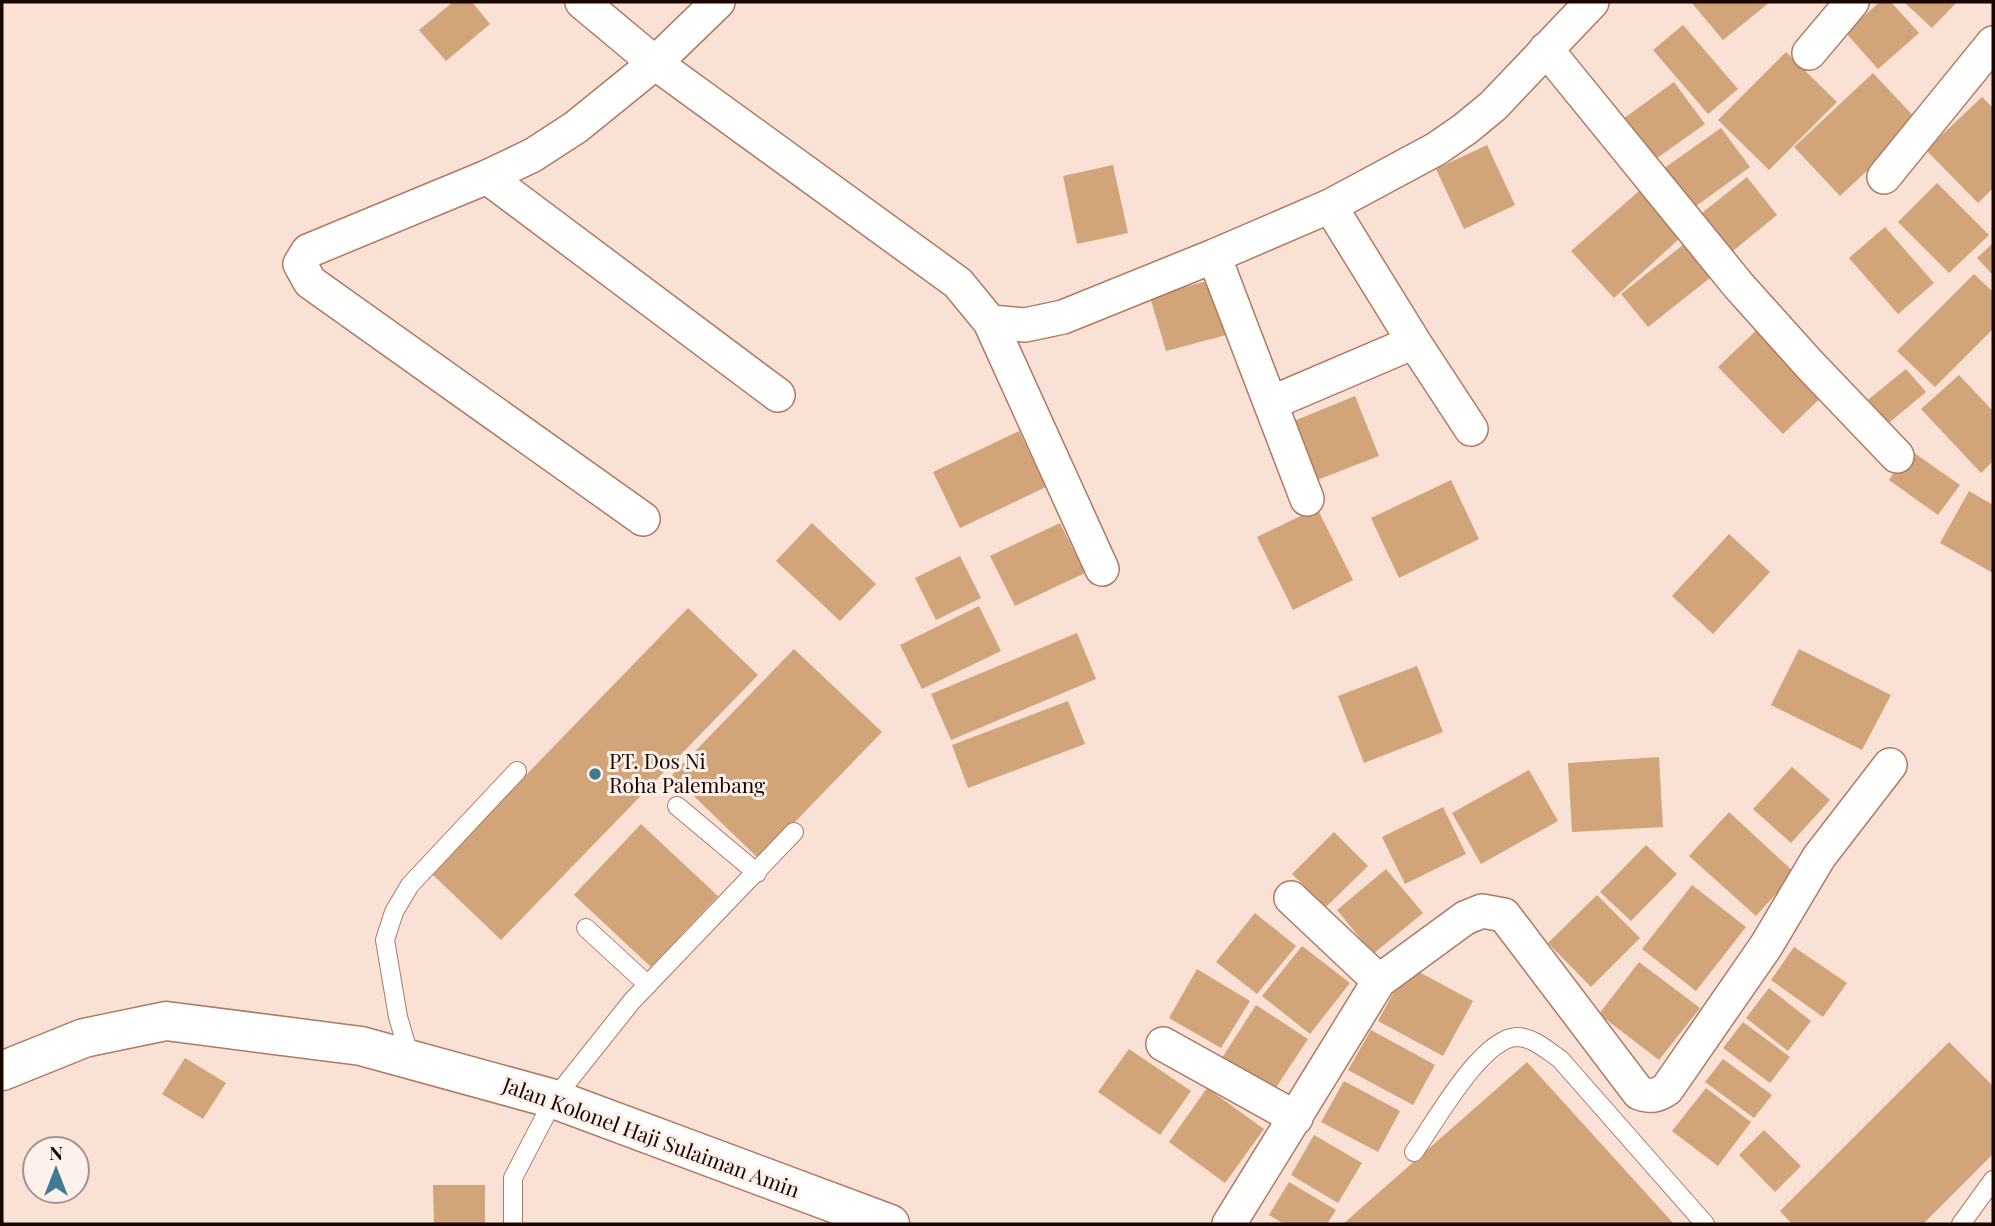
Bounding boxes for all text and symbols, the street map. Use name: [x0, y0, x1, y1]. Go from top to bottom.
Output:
place label: PT. Dos Ni Roha Palembang: [609, 746, 765, 798]
marker: PT. Dos Ni Roha Palembang: [587, 766, 603, 782]
street label: Jalan Kolonel Haji Sulaiman Amin: [498, 1069, 804, 1203]
north arrow: [21, 1135, 91, 1205]
text: N: [49, 1139, 63, 1165]

